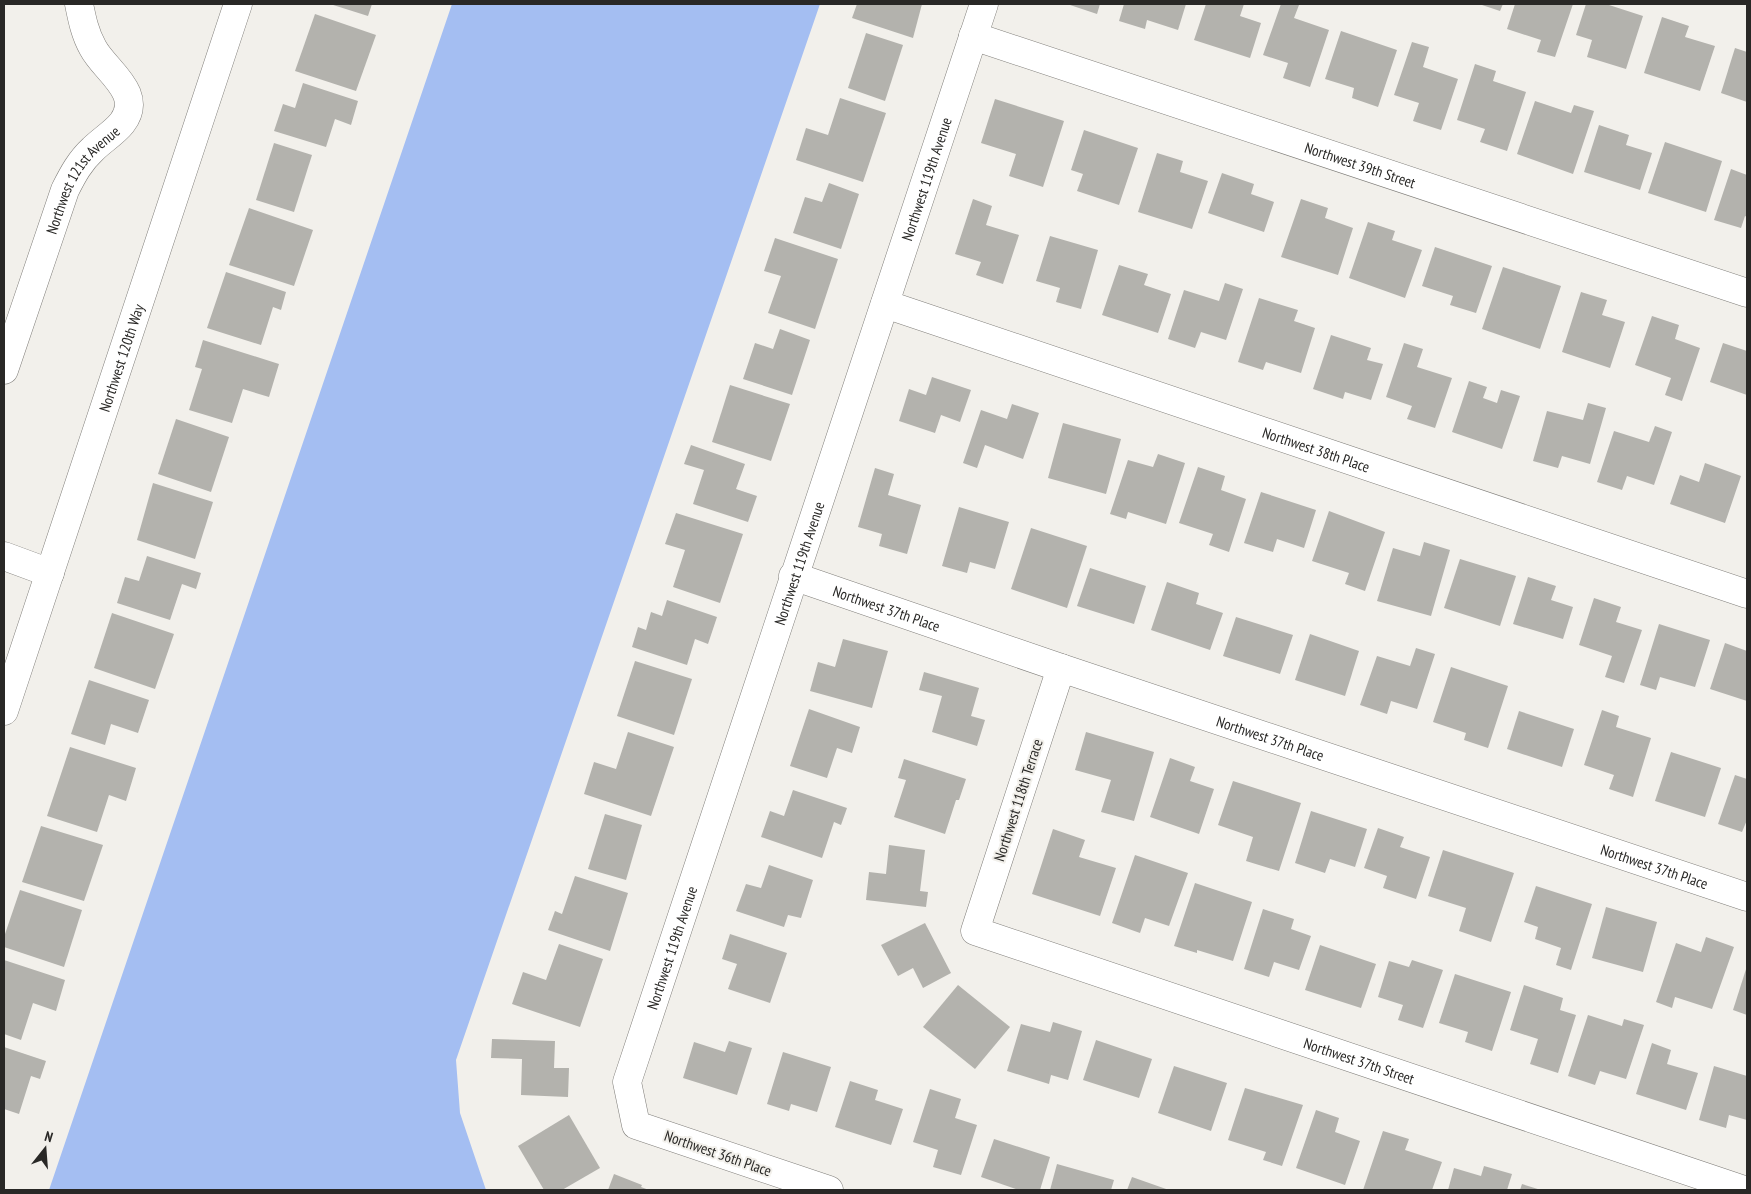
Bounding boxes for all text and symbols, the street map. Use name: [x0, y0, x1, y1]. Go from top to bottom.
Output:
street label: Northwest 119th Avenue: [897, 115, 955, 243]
street label: Northwest 121st Avenue: [41, 121, 124, 236]
street label: Northwest 39th Street: [1302, 137, 1418, 192]
street label: Northwest 120th Way: [94, 301, 148, 414]
street label: Northwest 38th Place: [1260, 422, 1372, 476]
street label: Northwest 119th Avenue: [769, 499, 828, 627]
street label: Northwest 37th Place: [831, 581, 943, 635]
street label: Northwest 37th Place: [1214, 711, 1326, 765]
street label: Northwest 118th Terrace: [989, 736, 1047, 864]
street label: Northwest 37th Place: [1598, 839, 1711, 893]
street label: Northwest 119th Avenue: [642, 884, 701, 1012]
street label: Northwest 37th Street: [1301, 1033, 1417, 1088]
north arrow: [20, 1124, 70, 1174]
street label: Northwest 36th Place: [662, 1126, 774, 1180]
text: N: [43, 1127, 55, 1146]

